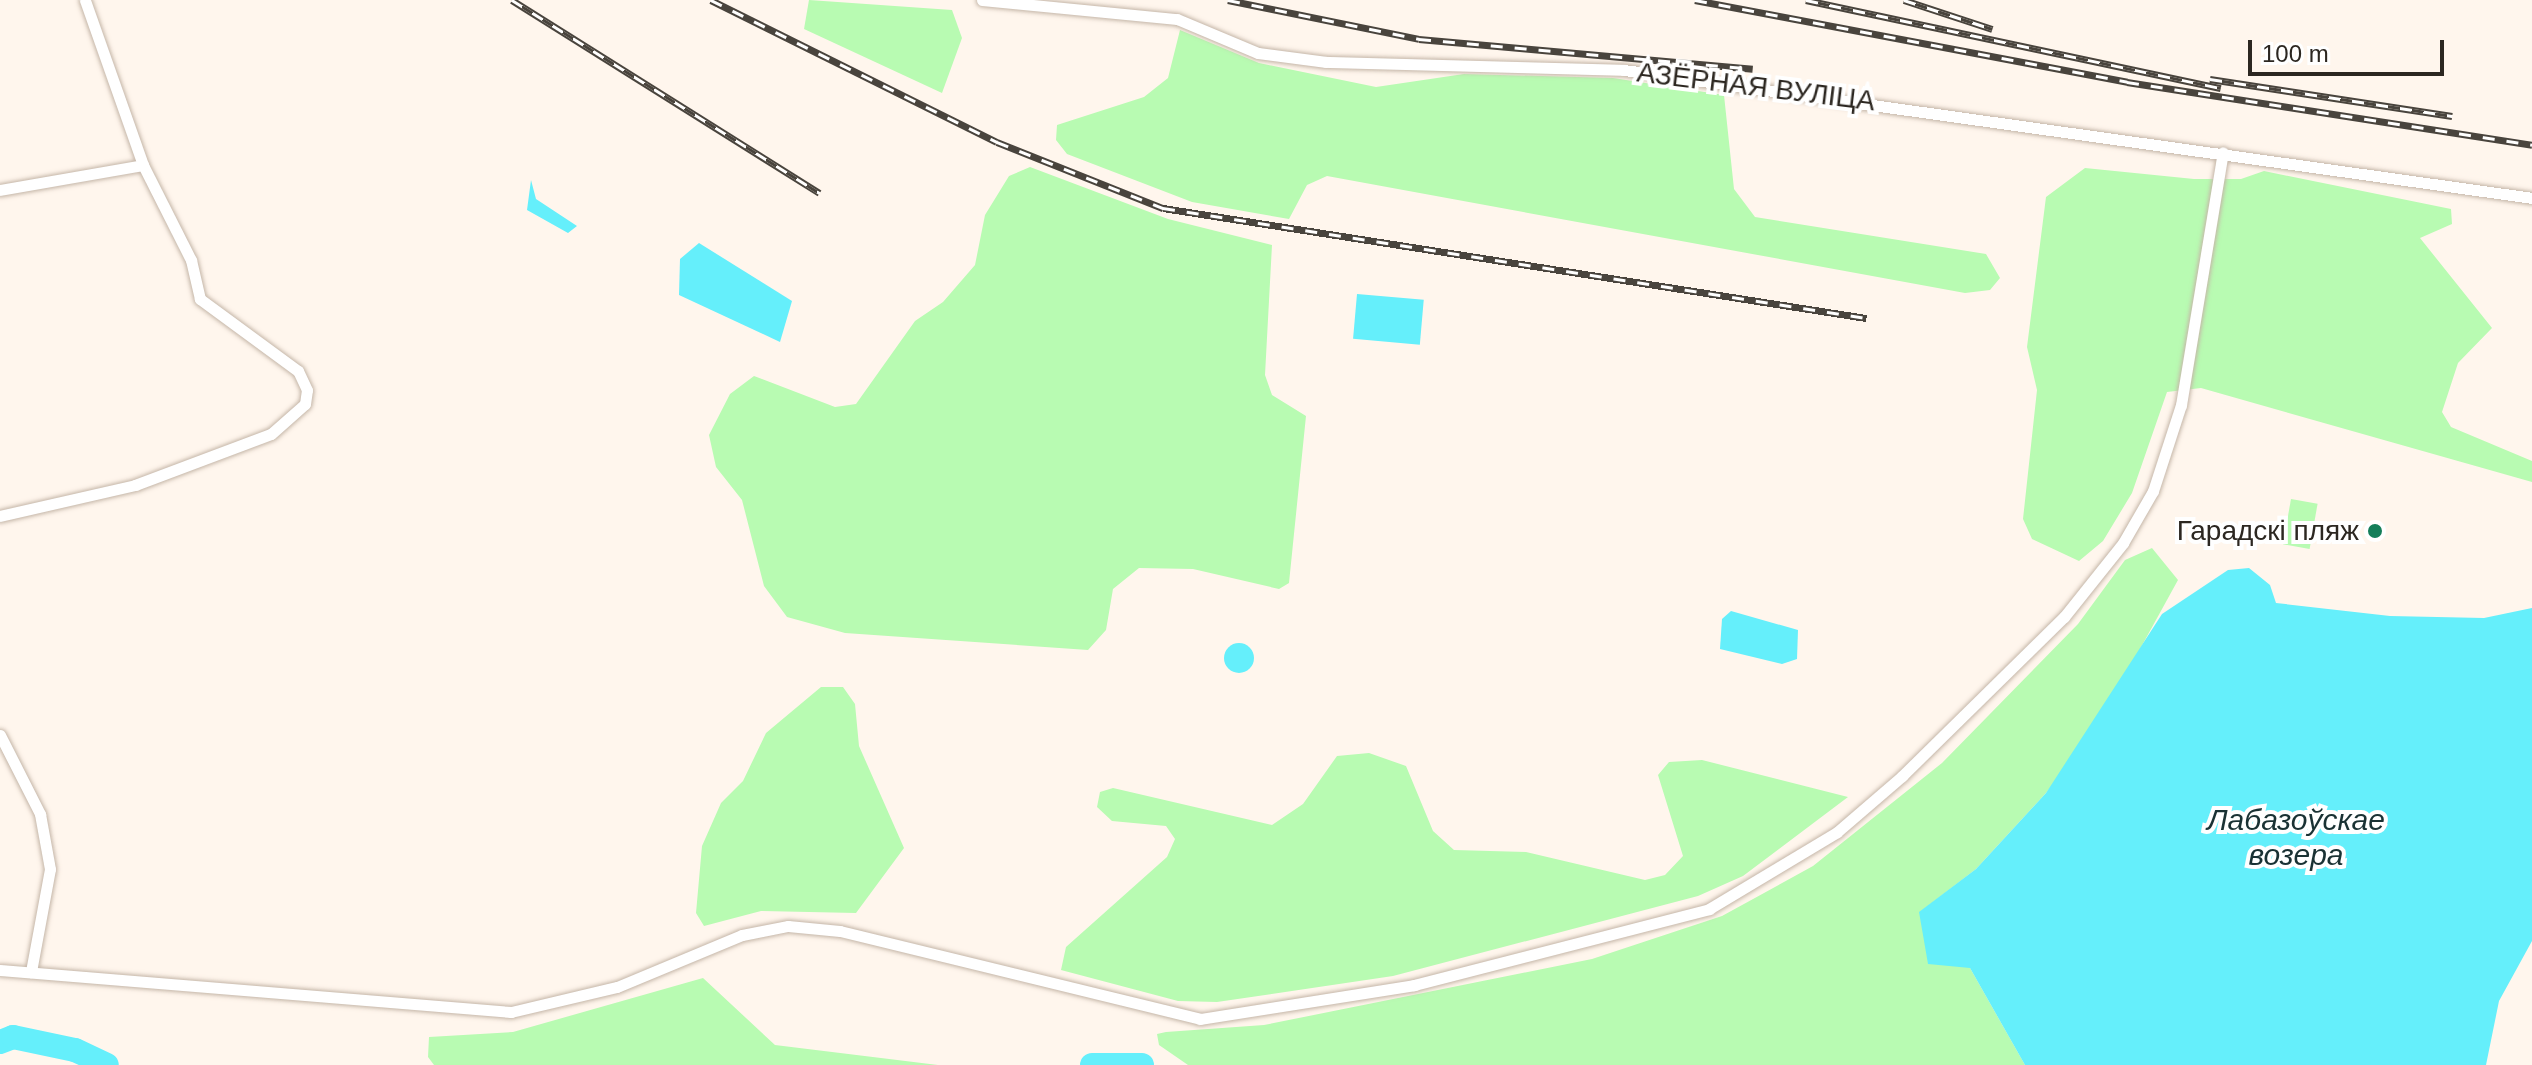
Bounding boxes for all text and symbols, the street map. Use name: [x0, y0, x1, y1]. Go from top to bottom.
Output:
scale bar: [2252, 24, 2448, 74]
text: 100 m: [2262, 40, 2329, 67]
street label: АЗЁРНАЯ ВУЛІЦА: [1635, 56, 1877, 118]
place label: Гарадскі пляж: [2177, 514, 2359, 548]
marker: Гарадскі пляж: [2366, 522, 2384, 540]
water label: Лабазоўскае возера: [2207, 802, 2385, 872]

